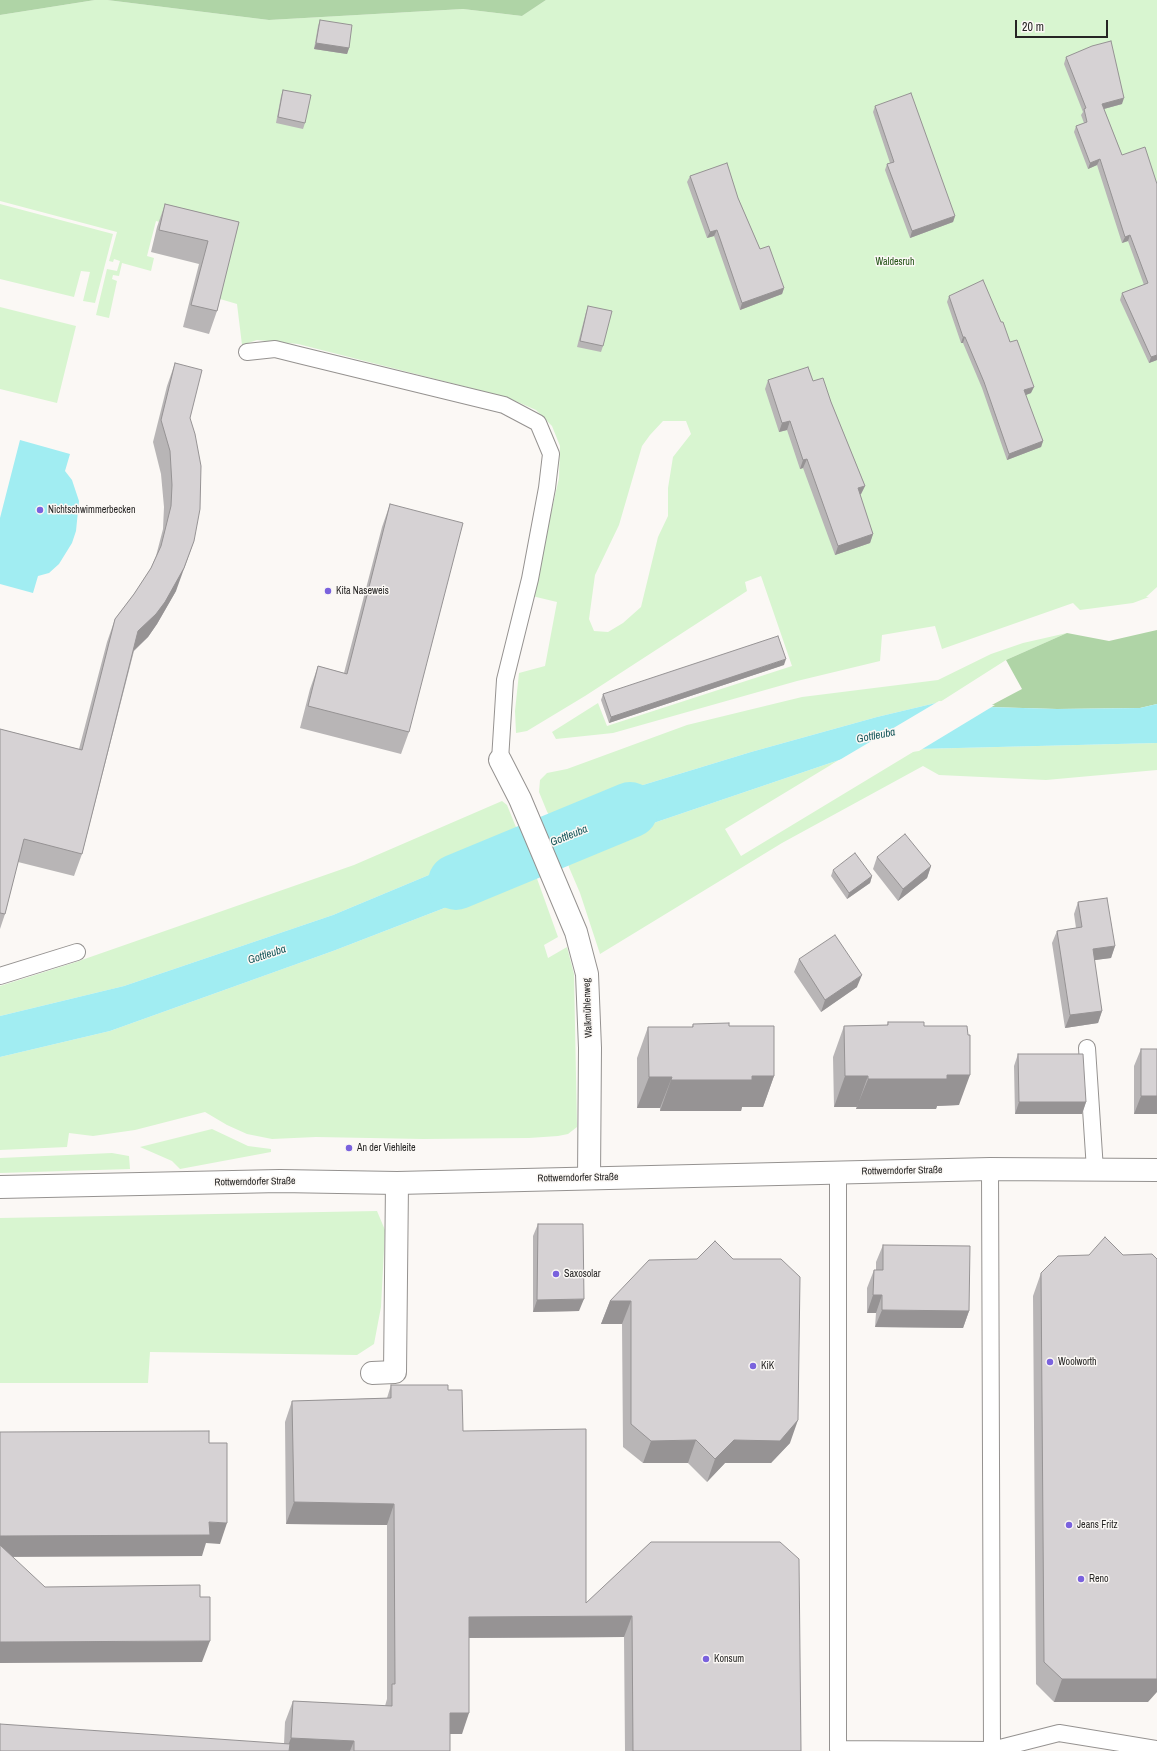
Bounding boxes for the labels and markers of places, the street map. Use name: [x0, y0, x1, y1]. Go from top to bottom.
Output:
place label: Nichtschwimmerbecken: [48, 504, 135, 516]
marker: Nichtschwimmerbecken: [35, 505, 45, 515]
place label: Kita Naseweis: [336, 585, 389, 597]
marker: Kita Naseweis: [323, 586, 333, 596]
place label: An der Viehleite: [357, 1142, 416, 1154]
marker: An der Viehleite: [344, 1143, 354, 1153]
place label: Saxosolar: [564, 1268, 600, 1280]
marker: Saxosolar: [551, 1269, 561, 1279]
place label: Woolworth: [1058, 1356, 1097, 1368]
marker: Woolworth: [1045, 1357, 1055, 1367]
place label: KiK: [761, 1360, 774, 1372]
marker: KiK: [748, 1361, 758, 1371]
place label: Jeans Fritz: [1077, 1519, 1118, 1531]
marker: Jeans Fritz: [1064, 1520, 1074, 1530]
place label: Reno: [1089, 1573, 1109, 1585]
marker: Reno: [1076, 1574, 1086, 1584]
place label: Konsum: [714, 1653, 744, 1665]
marker: Konsum: [701, 1654, 711, 1664]

